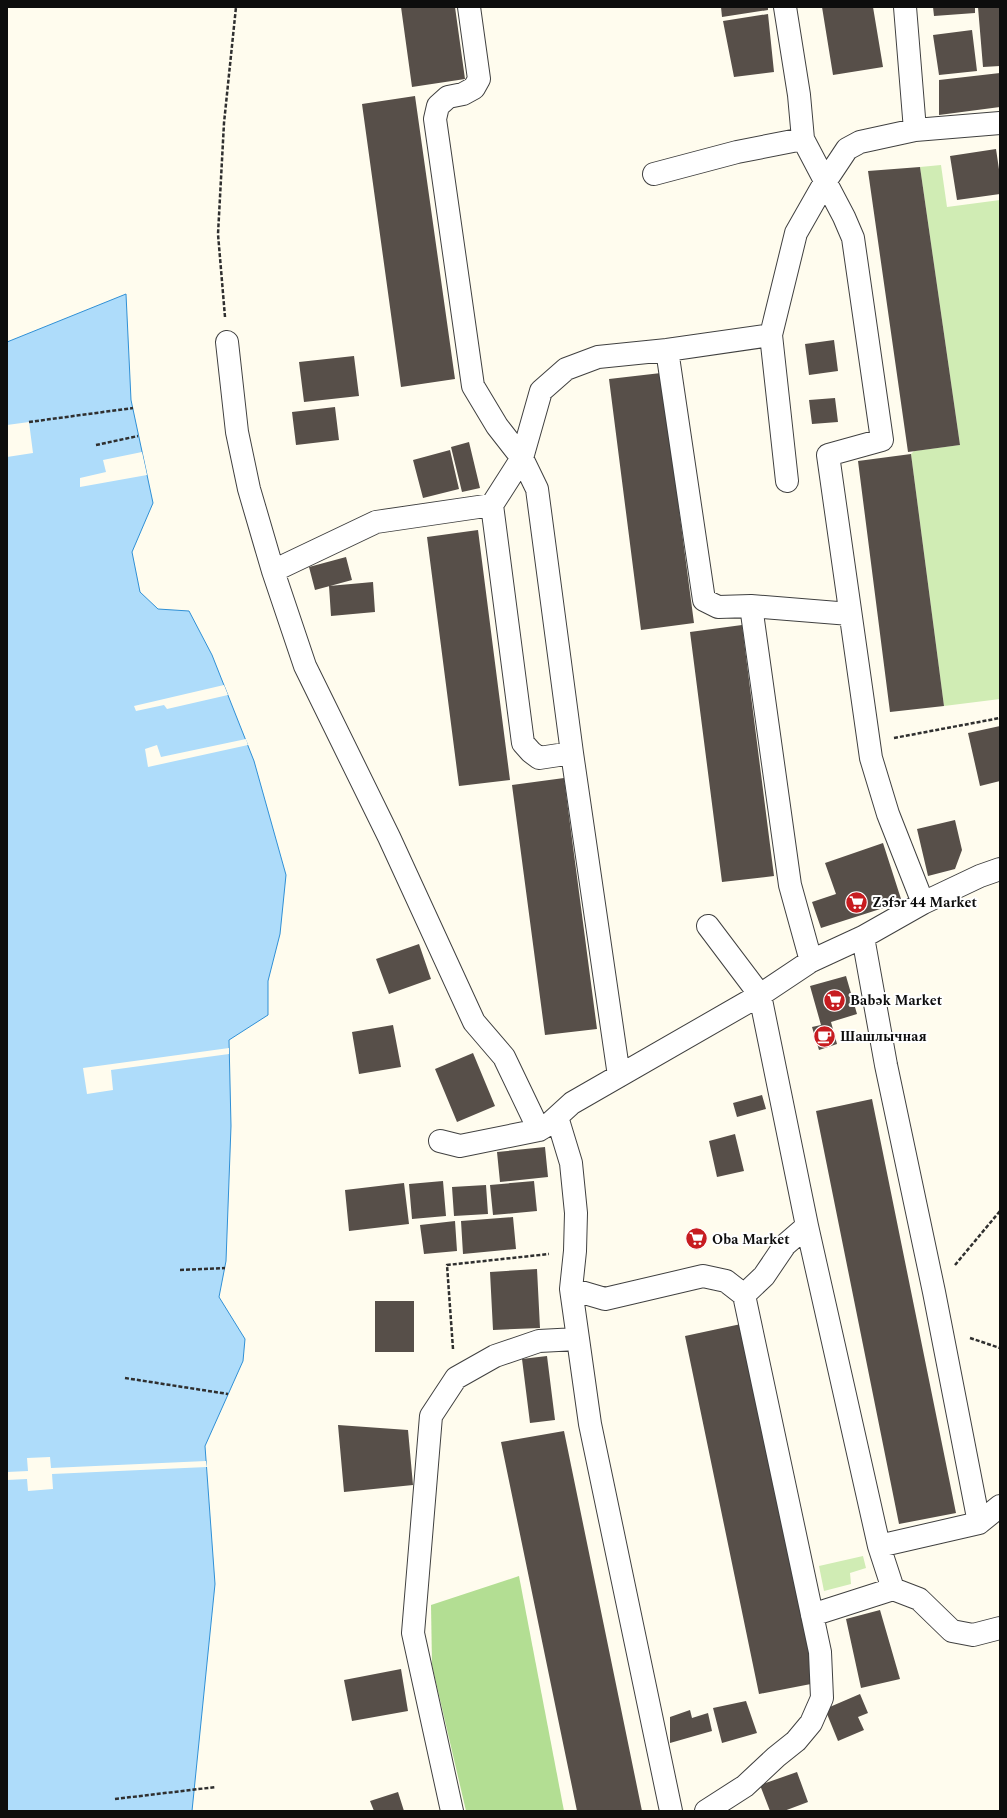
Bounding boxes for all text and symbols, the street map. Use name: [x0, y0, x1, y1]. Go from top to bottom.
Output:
supermarket icon: Zəfər 44 Market: [844, 889, 870, 915]
place label: Zəfər 44 Market: [872, 892, 977, 913]
supermarket icon: Babək Market: [821, 987, 847, 1013]
place label: Babək Market: [850, 990, 943, 1011]
cafe icon: Шашлычная: [812, 1023, 838, 1049]
place label: Шашлычная: [840, 1026, 927, 1047]
supermarket icon: Oba Market: [684, 1226, 710, 1252]
place label: Oba Market: [712, 1229, 790, 1250]

